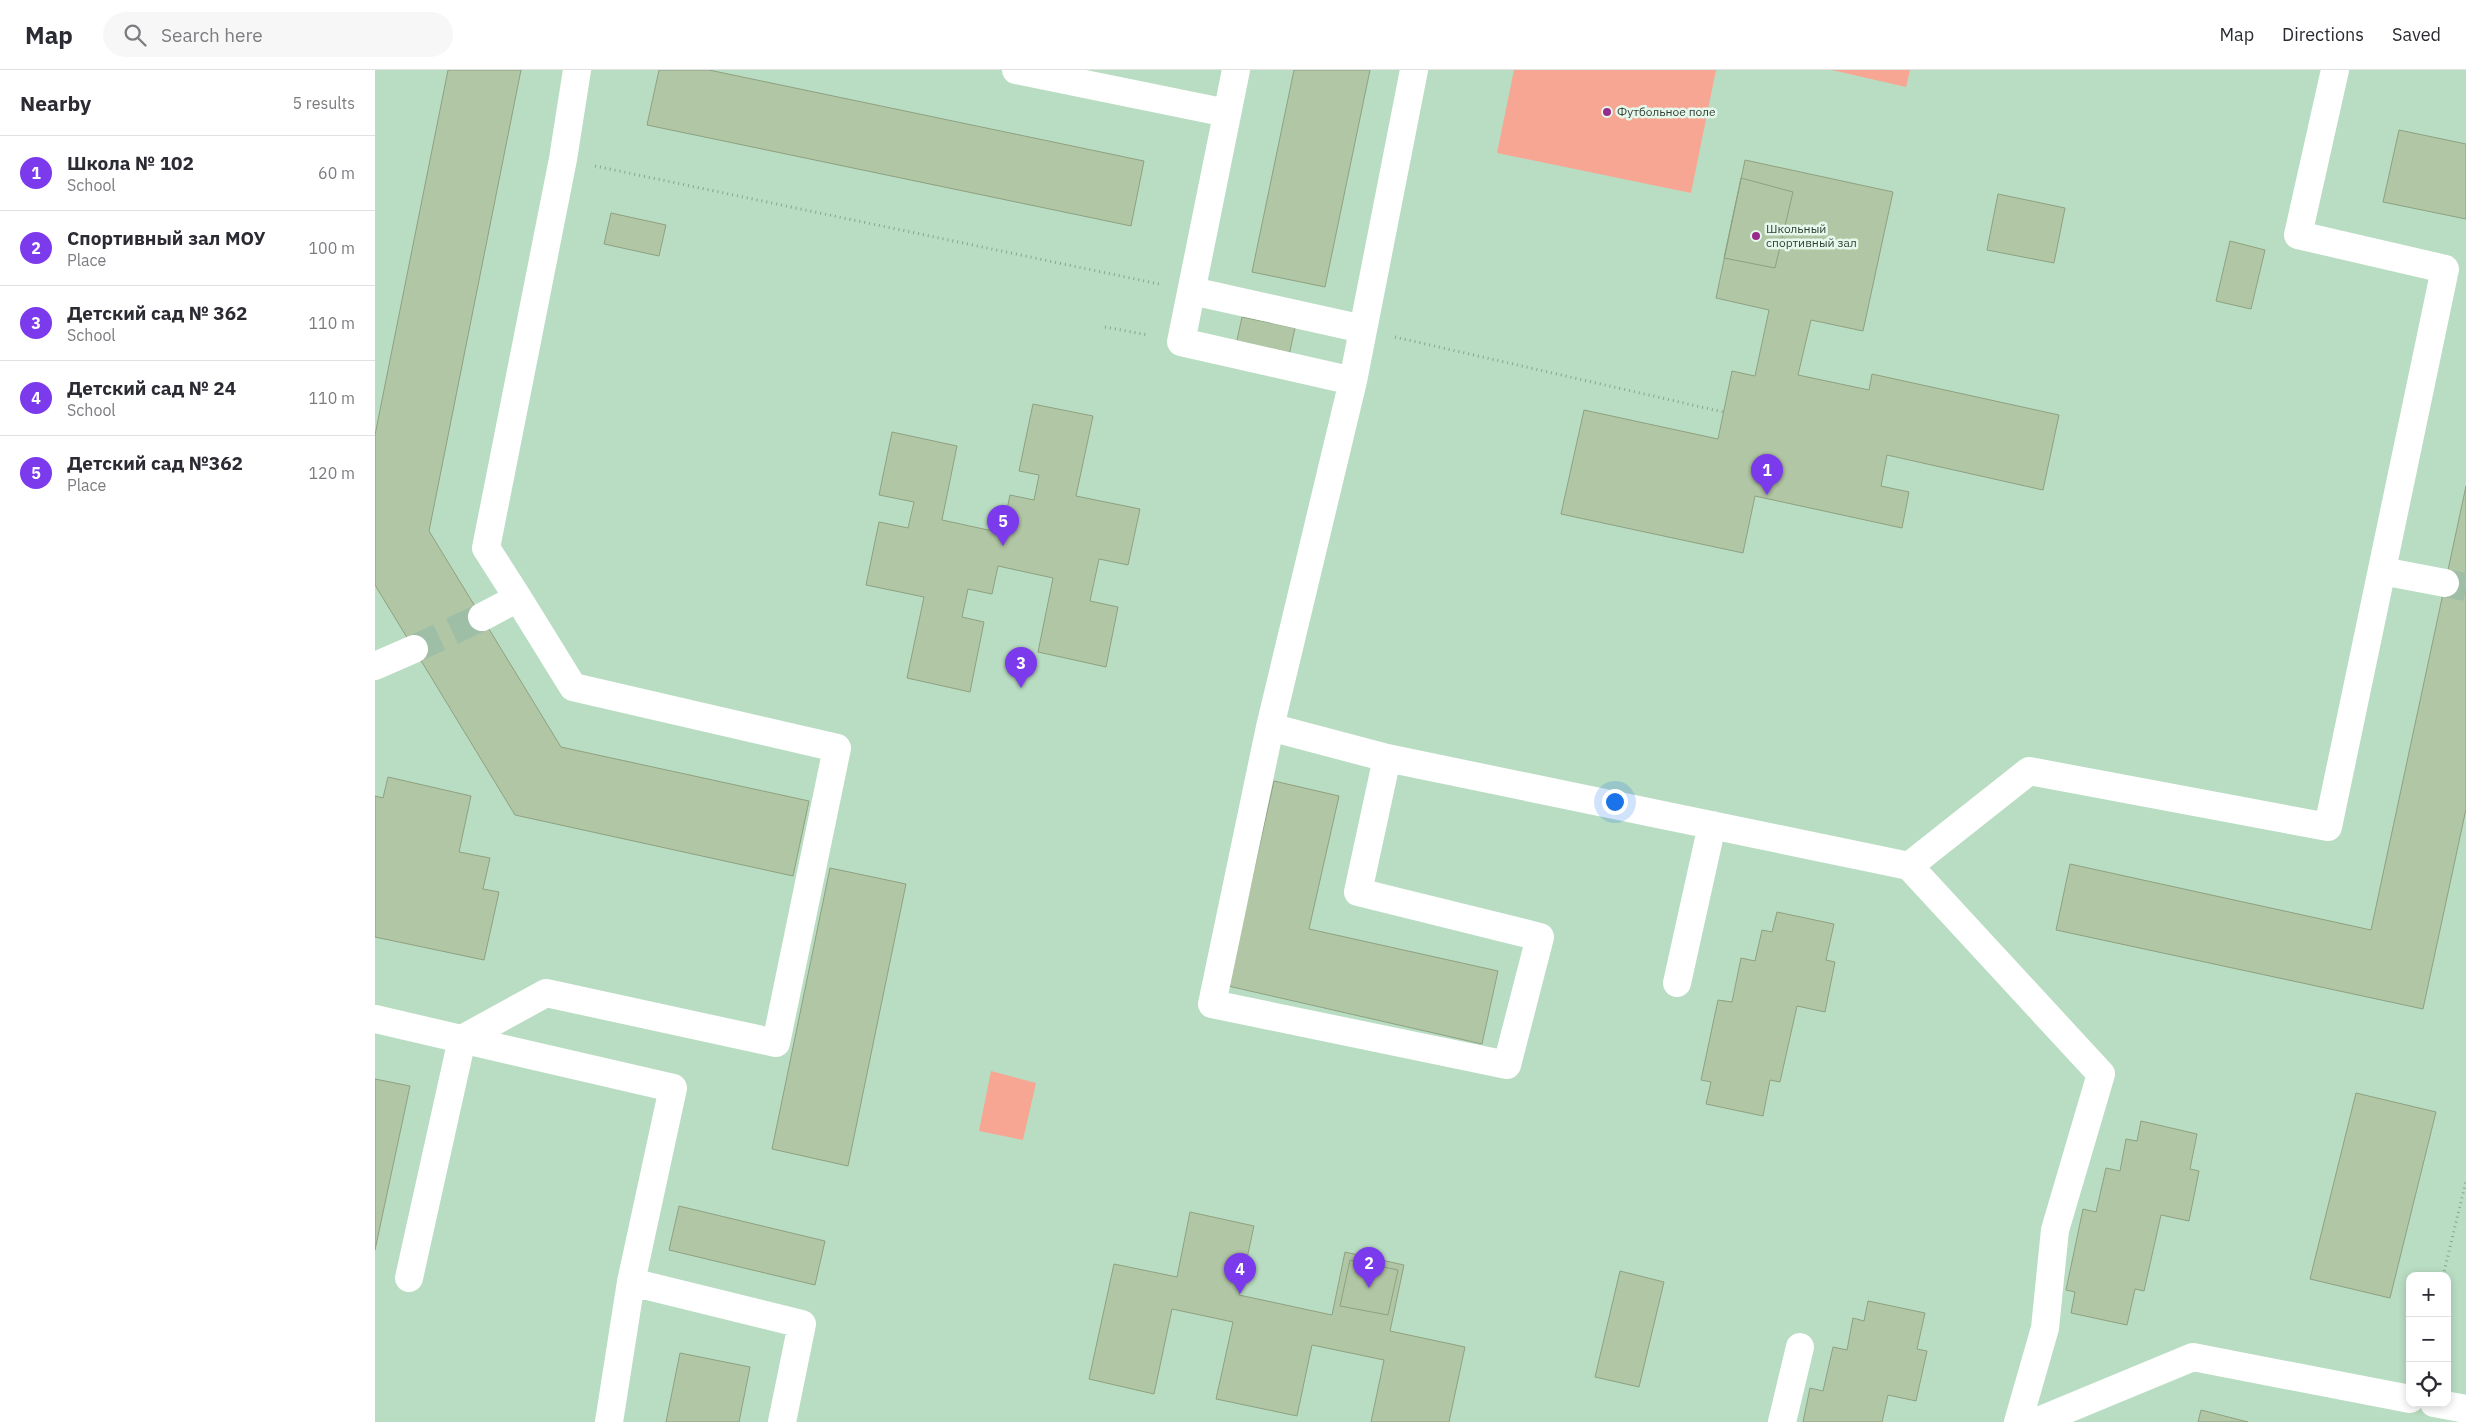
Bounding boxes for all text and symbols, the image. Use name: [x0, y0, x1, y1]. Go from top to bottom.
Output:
search box: [103, 12, 453, 57]
text: Map: [25, 19, 73, 51]
icon: search: [121, 21, 149, 49]
text: Search here: [161, 23, 263, 47]
text: Map: [2219, 23, 2254, 46]
text: Directions: [2282, 23, 2364, 46]
text: Saved: [2392, 23, 2441, 46]
text: Nearby: [20, 89, 91, 117]
text: 5 results: [292, 93, 355, 113]
place label: Футбольное поле: [1617, 104, 1716, 119]
marker: Футбольное поле: [1601, 106, 1613, 118]
text: Школа № 102: [67, 151, 194, 175]
text: 1: [31, 163, 41, 183]
text: 60 m: [318, 163, 355, 183]
text: School: [67, 175, 116, 195]
place label: Школьный спортивный зал: [1766, 221, 1857, 250]
text: Спортивный зал МОУ: [67, 226, 265, 250]
marker: Школьный спортивный зал: [1750, 230, 1762, 242]
text: 2: [31, 238, 41, 258]
text: 100 m: [308, 238, 355, 258]
text: Place: [67, 250, 106, 270]
text: Детский сад № 362: [67, 301, 247, 325]
text: 3: [31, 313, 41, 333]
text: 110 m: [308, 313, 355, 333]
text: School: [67, 325, 116, 345]
text: Детский сад № 24: [67, 376, 236, 400]
text: 4: [31, 388, 41, 408]
text: 110 m: [308, 388, 355, 408]
text: School: [67, 400, 116, 420]
text: Детский сад №362: [67, 451, 243, 475]
pin: 1: [1751, 454, 1783, 495]
text: 5: [31, 463, 41, 483]
text: 120 m: [308, 463, 355, 483]
text: Place: [67, 475, 106, 495]
pin: 5: [987, 505, 1019, 546]
pin: 3: [1005, 647, 1037, 688]
your location: [1602, 789, 1628, 815]
pin: 2: [1353, 1247, 1385, 1288]
pin: 4: [1224, 1253, 1256, 1294]
map controls: [2406, 1272, 2451, 1407]
button: +: [2406, 1272, 2451, 1317]
button: −: [2406, 1317, 2451, 1362]
button: locate: [2406, 1362, 2451, 1407]

